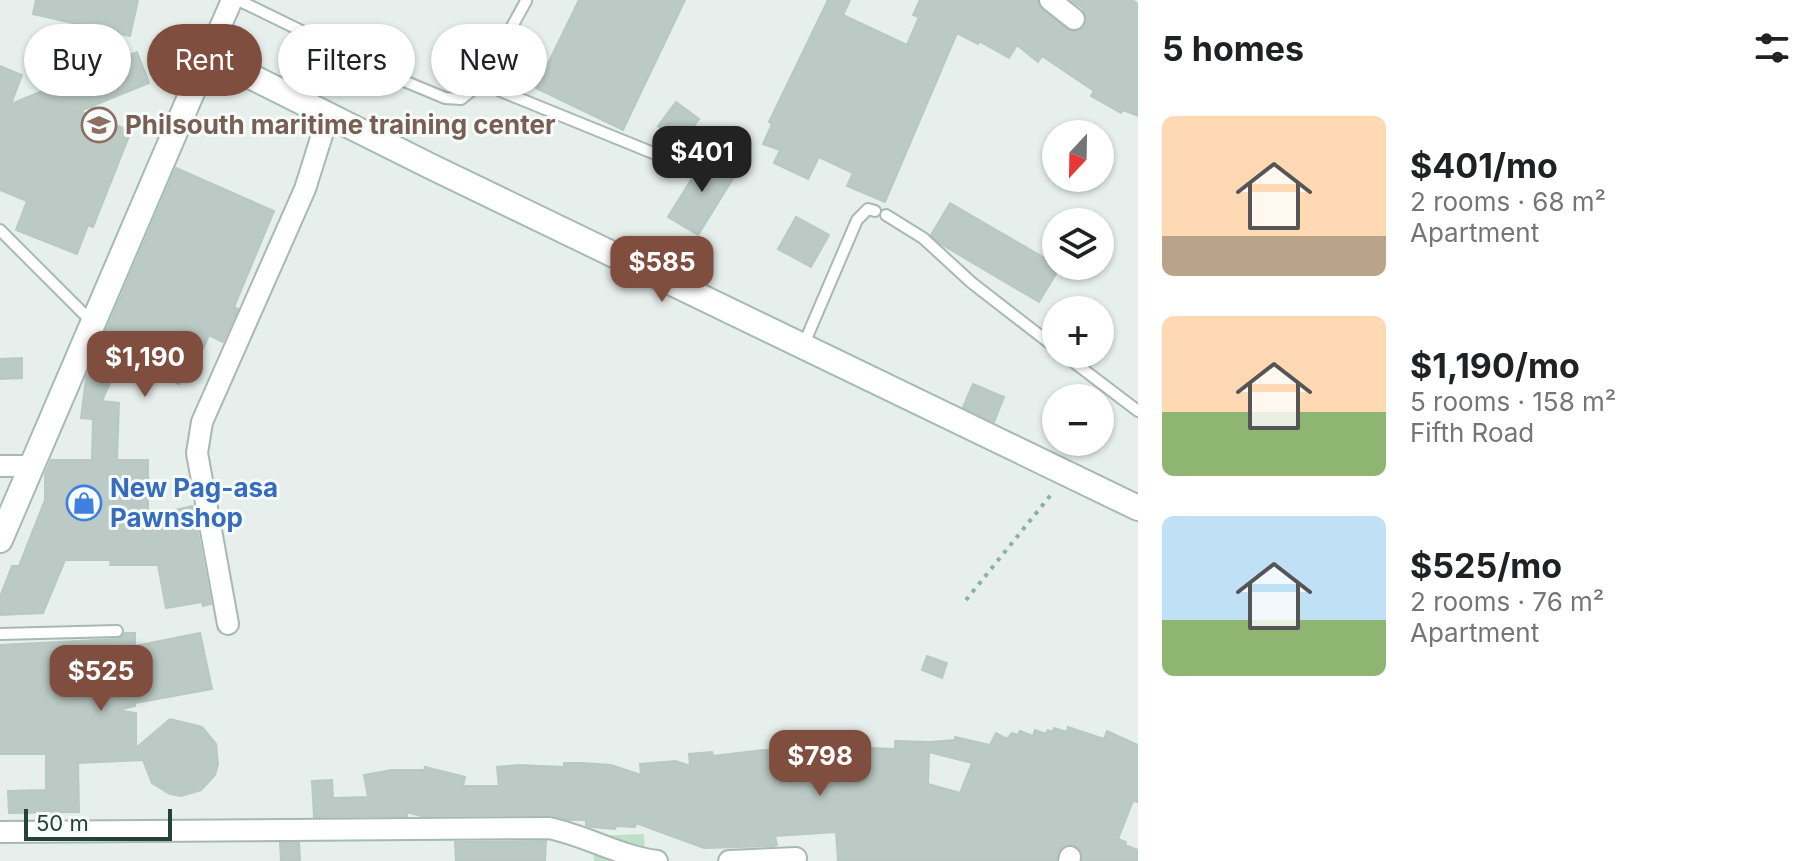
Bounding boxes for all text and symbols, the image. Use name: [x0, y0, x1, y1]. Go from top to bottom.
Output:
chip: Buy: [24, 24, 131, 96]
chip: Rent: [147, 24, 262, 96]
chip: Filters: [278, 24, 415, 96]
chip: New: [431, 24, 547, 96]
icon: filters: [1750, 26, 1794, 70]
text: 5 homes: [1162, 28, 1304, 69]
school or university icon: Philsouth maritime training center: [80, 106, 118, 144]
place label: Philsouth maritime training center: [125, 109, 556, 140]
north arrow: [1042, 120, 1114, 192]
map controls: [1042, 120, 1114, 456]
pin: $401: [655, 126, 749, 194]
text: $401: [670, 136, 734, 167]
text: $401/mo: [1410, 145, 1558, 186]
icon: home: [1226, 148, 1322, 244]
text: 2 rooms · 68 m²: [1410, 186, 1606, 217]
button: layers: [1042, 208, 1114, 280]
text: Apartment: [1410, 217, 1539, 248]
pin: $585: [615, 236, 709, 304]
text: $585: [628, 246, 696, 277]
button: +: [1042, 296, 1114, 368]
pin: $1,190: [80, 331, 210, 399]
text: $1,190: [105, 341, 185, 372]
text: $1,190/mo: [1410, 345, 1580, 386]
icon: home: [1226, 348, 1322, 444]
button: −: [1042, 384, 1114, 456]
text: 5 rooms · 158 m²: [1410, 386, 1616, 417]
text: Fifth Road: [1410, 417, 1534, 448]
place label: New Pag-asa Pawnshop: [110, 472, 278, 533]
shop icon: New Pag-asa Pawnshop: [65, 484, 103, 522]
text: $525/mo: [1410, 545, 1562, 586]
icon: home: [1226, 548, 1322, 644]
text: 2 rooms · 76 m²: [1410, 586, 1604, 617]
text: Apartment: [1410, 617, 1539, 648]
pin: $525: [54, 645, 148, 713]
text: $525: [68, 655, 134, 686]
pin: $798: [773, 730, 867, 798]
text: $798: [787, 740, 853, 771]
scale bar: [24, 805, 172, 841]
text: 50 m: [36, 810, 89, 836]

